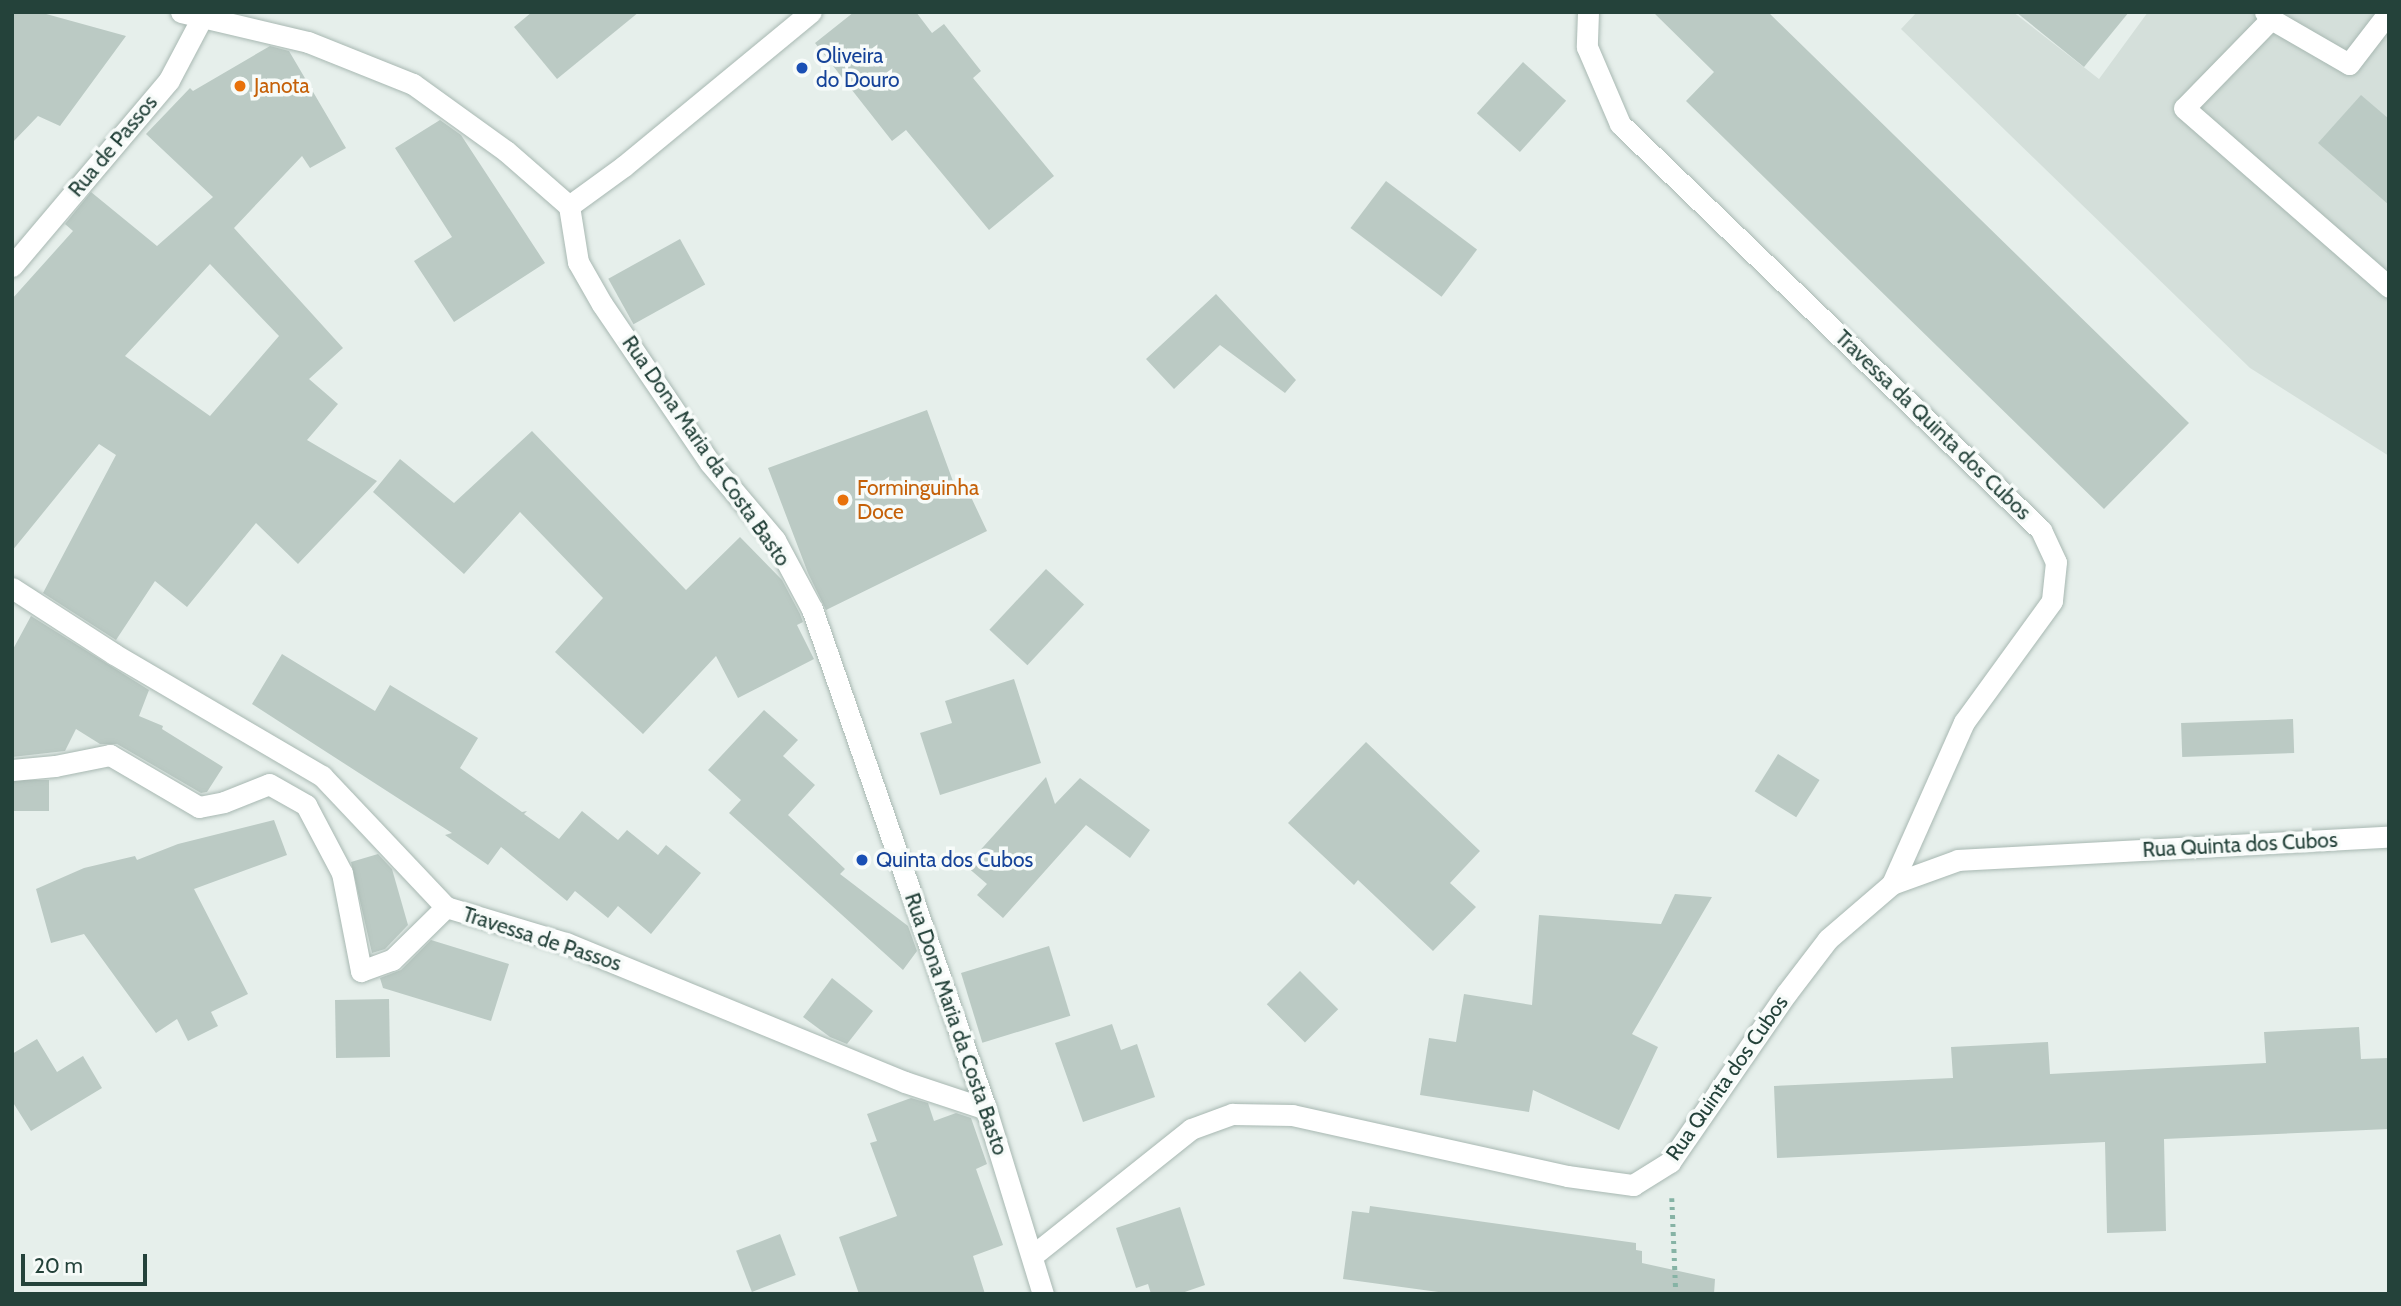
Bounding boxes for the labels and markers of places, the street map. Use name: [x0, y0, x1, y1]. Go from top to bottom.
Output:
place label: Oliveira do Douro: [816, 43, 900, 93]
marker: Oliveira do Douro: [794, 60, 810, 76]
place label: Janota: [254, 73, 310, 99]
marker: Janota: [232, 78, 248, 94]
place label: Forminguinha Doce: [857, 475, 979, 525]
marker: Forminguinha Doce: [835, 492, 851, 508]
place label: Quinta dos Cubos: [876, 847, 1033, 873]
marker: Quinta dos Cubos: [854, 852, 870, 868]

